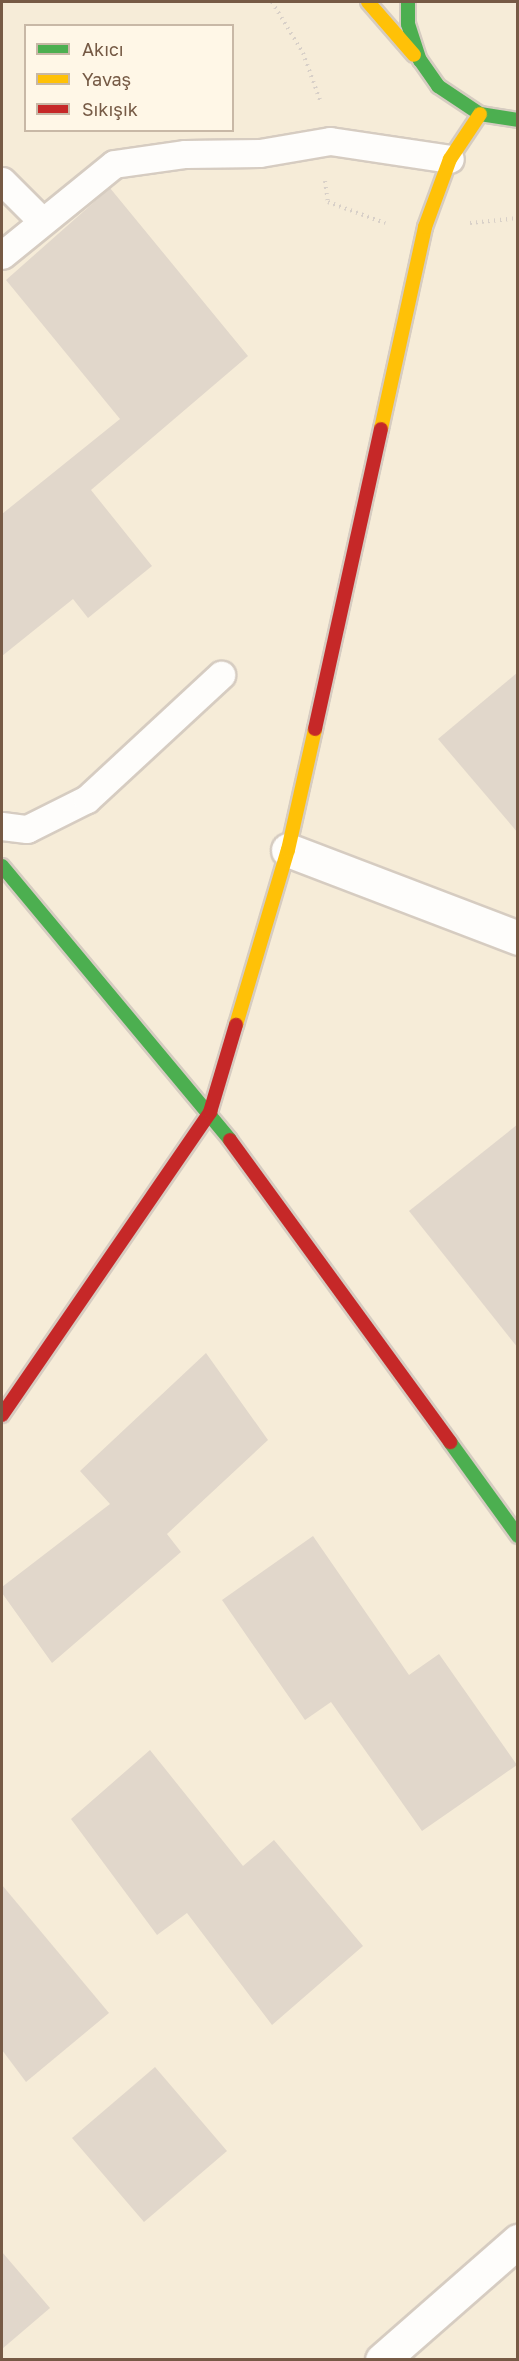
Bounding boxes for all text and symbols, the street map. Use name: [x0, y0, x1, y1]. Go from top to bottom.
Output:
legend: [24, 24, 234, 132]
text: Akıcı: [82, 38, 124, 60]
text: Yavaş: [82, 68, 131, 90]
text: Sıkışık: [82, 98, 138, 120]

